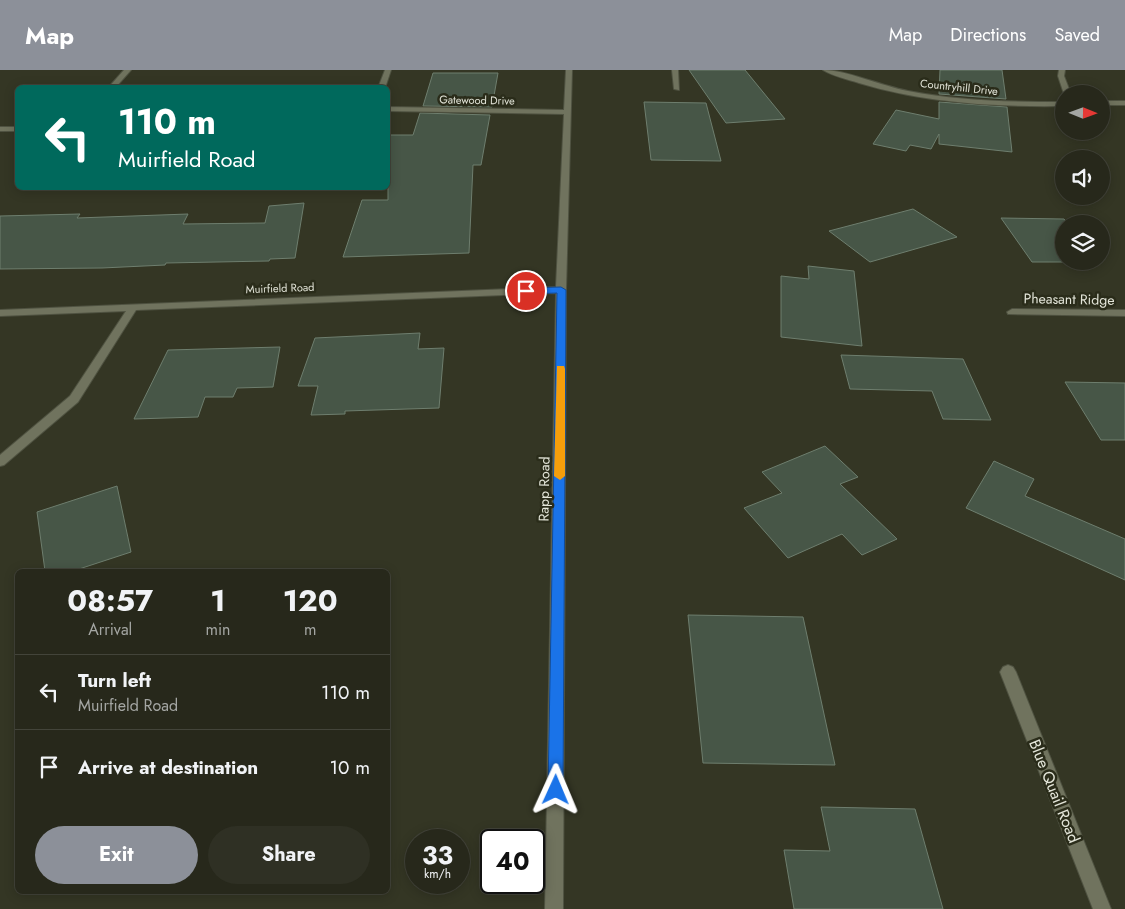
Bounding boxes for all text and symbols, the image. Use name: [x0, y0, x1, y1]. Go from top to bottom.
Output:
text: Map: [25, 18, 74, 53]
text: Map: [889, 22, 922, 48]
text: Directions: [950, 22, 1026, 48]
text: Saved: [1054, 22, 1100, 48]
street label: Countryhill Drive: [919, 75, 999, 99]
north arrow: [1055, 85, 1110, 140]
map controls: [1055, 85, 1110, 270]
street label: Gatewood Drive: [439, 91, 515, 109]
text: 110 m: [118, 97, 216, 147]
icon: left: [35, 105, 100, 170]
text: Muirfield Road: [118, 143, 256, 175]
button: sound: [1055, 150, 1110, 205]
button: layers: [1055, 215, 1110, 270]
pin: [505, 270, 547, 312]
icon: arrive: [512, 277, 540, 305]
street label: Muirfield Road: [245, 279, 315, 297]
street label: Pheasant Ridge: [1023, 288, 1115, 310]
street label: Rapp Road: [533, 456, 555, 522]
text: 08:57: [67, 579, 153, 622]
text: 1: [210, 579, 226, 622]
text: 120: [283, 579, 338, 622]
text: Arrival: [88, 618, 132, 641]
text: min: [205, 618, 230, 641]
text: m: [304, 618, 316, 641]
text: Turn left: [78, 667, 151, 694]
icon: left: [35, 678, 63, 706]
text: 110 m: [321, 679, 370, 706]
text: Muirfield Road: [78, 694, 178, 717]
street label: Blue Quail Road: [1023, 736, 1086, 846]
icon: arrive: [35, 753, 63, 781]
text: Arrive at destination: [78, 754, 258, 781]
text: 10 m: [330, 754, 370, 781]
position arrow: [529, 763, 581, 815]
button: Exit: [35, 826, 198, 884]
button: Share: [208, 826, 370, 884]
speed limit sign: 40: [480, 829, 545, 894]
text: 33: [422, 837, 453, 873]
text: km/h: [424, 865, 451, 883]

